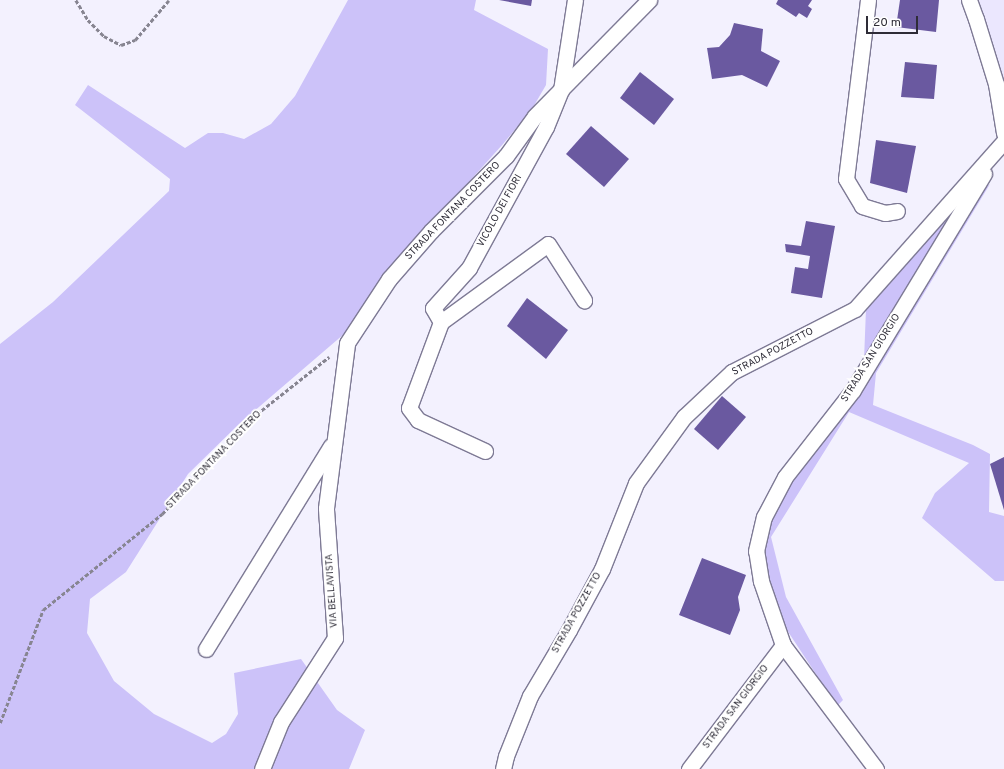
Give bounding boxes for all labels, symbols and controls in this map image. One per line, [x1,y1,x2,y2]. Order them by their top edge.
scale bar [868,8,920,34]
text: 20 m [873,15,901,31]
street label: STRADA FONTANA COSTERO [403,159,503,263]
street label: VICOLO DEI FIORI [475,173,525,249]
street label: STRADA SAN GIORGIO [839,311,903,405]
street label: STRADA POZZETTO [730,325,816,379]
street label: STRADA FONTANA COSTERO [164,408,264,512]
street label: VIA BELLAVISTA [323,553,341,629]
street label: STRADA POZZETTO [550,570,604,656]
street label: STRADA SAN GIORGIO [700,663,772,751]

